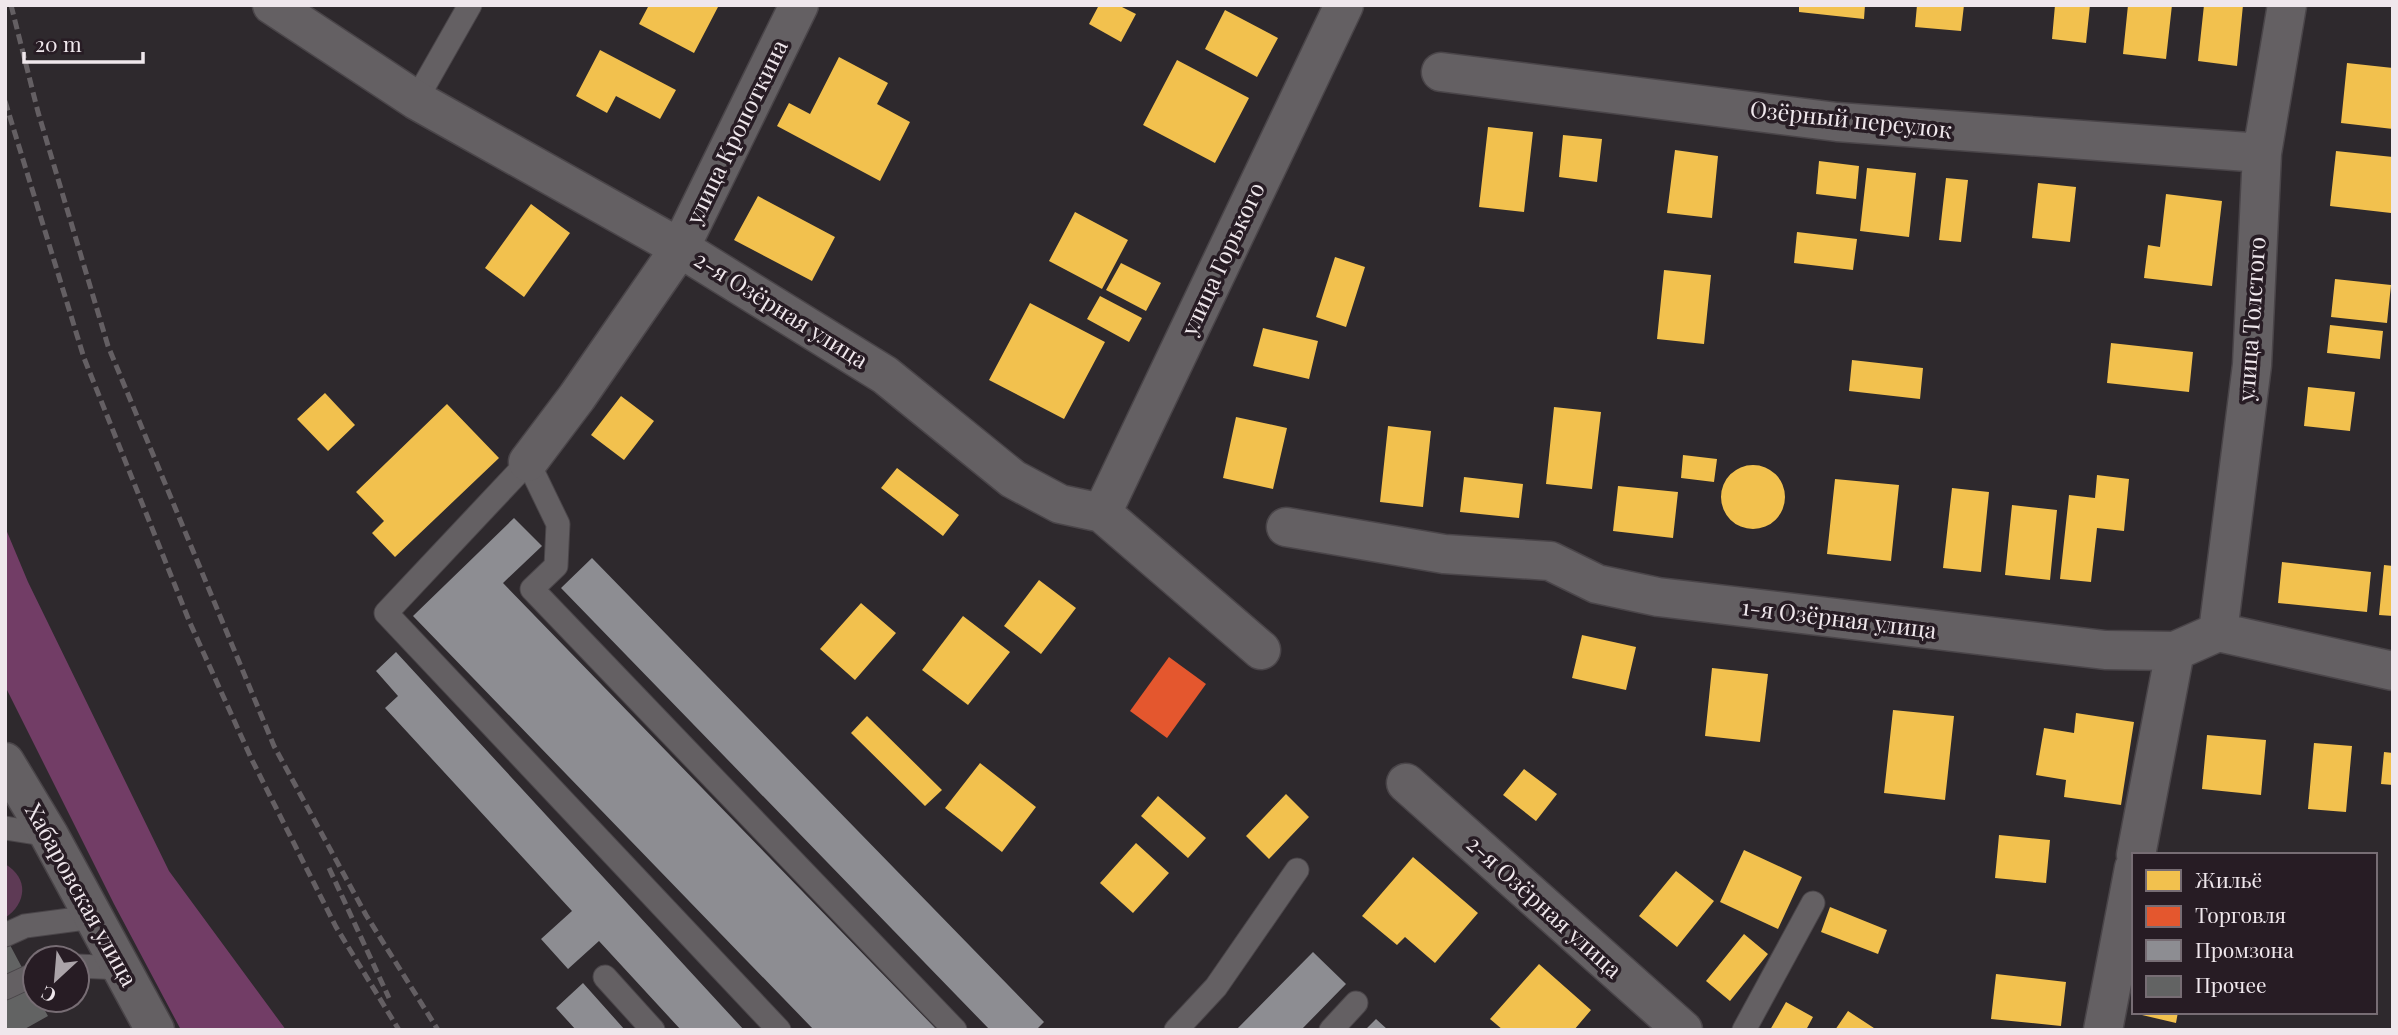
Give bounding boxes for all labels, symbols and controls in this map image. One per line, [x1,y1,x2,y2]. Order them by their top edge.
scale bar [24,21,144,65]
text: 20 m [35,29,82,57]
street label: улица Кропоткина [677,33,794,230]
street label: Озёрный переулок [1749,92,1954,145]
street label: улица Горького [1172,177,1271,341]
street label: улица Толстого [2229,236,2272,403]
street label: 2-я Озёрная улица [689,243,875,375]
street label: 1-я Озёрная улица [1740,590,1939,645]
street label: Хабаровская улица [19,797,146,992]
street label: 2-я Озёрная улица [1461,828,1630,984]
legend [2132,853,2377,1014]
text: Жильё [2195,865,2262,893]
text: Торговля [2195,900,2286,928]
text: Промзона [2195,935,2294,963]
north arrow [21,944,91,1014]
text: Прочее [2195,970,2267,998]
text: С [36,981,60,1010]

